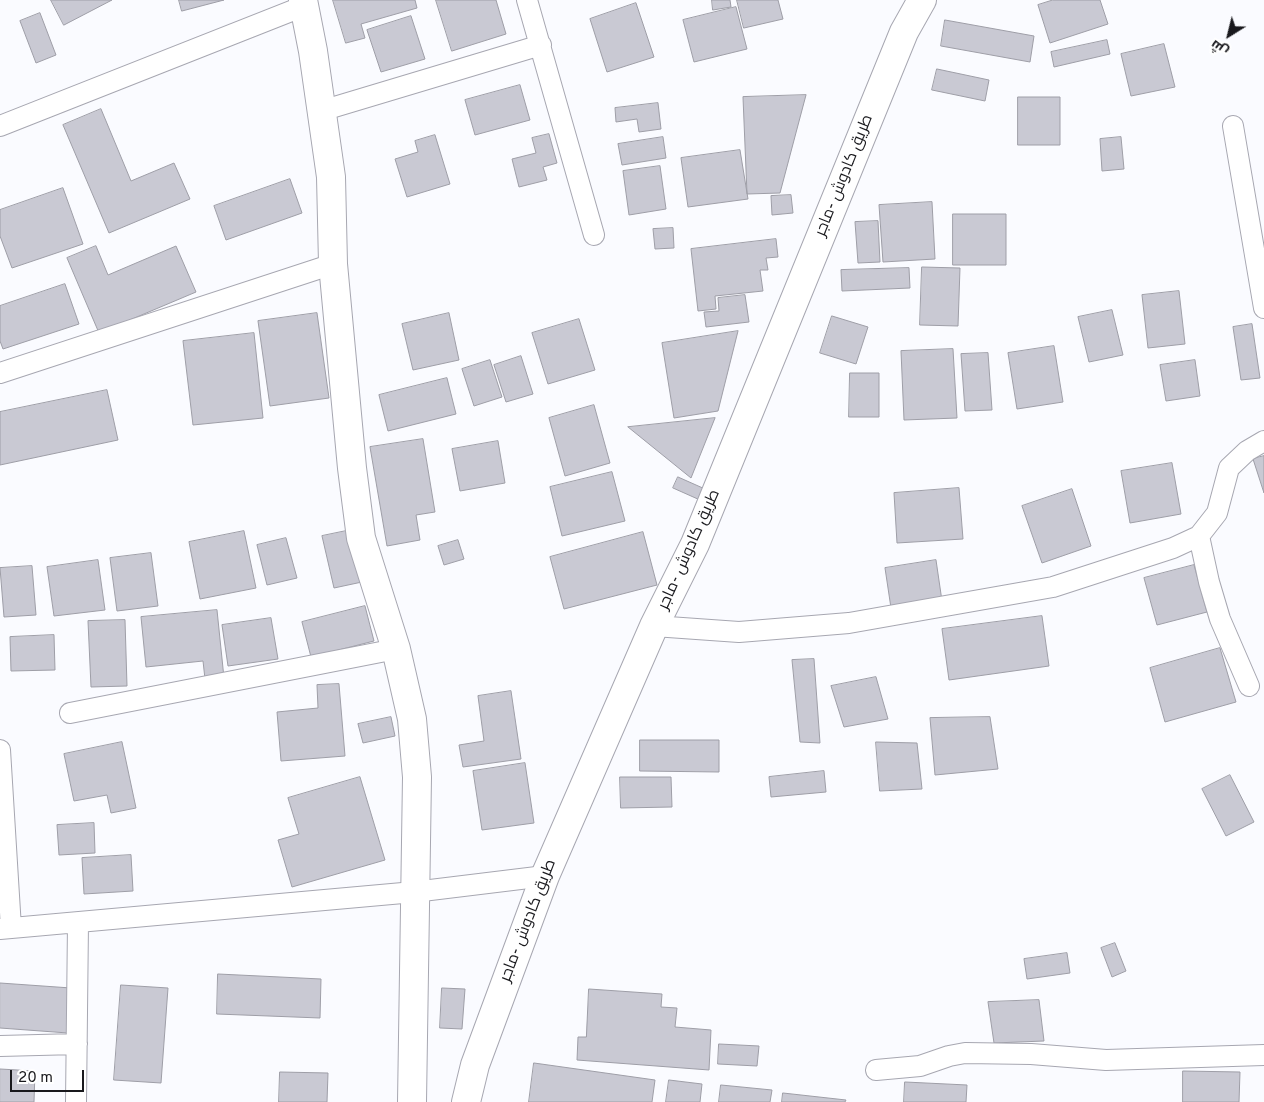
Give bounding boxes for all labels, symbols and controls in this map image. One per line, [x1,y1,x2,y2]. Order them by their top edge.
north arrow [1204,10,1254,60]
text: ش [1208,35,1232,60]
street label: طريق كادوش -ماجر [812,112,878,240]
street label: طريق كادوش -ماجر [655,487,725,613]
street label: طريق كادوش -ماجر [497,857,561,985]
scale bar [12,1060,86,1092]
text: 20 m [18,1069,53,1088]

